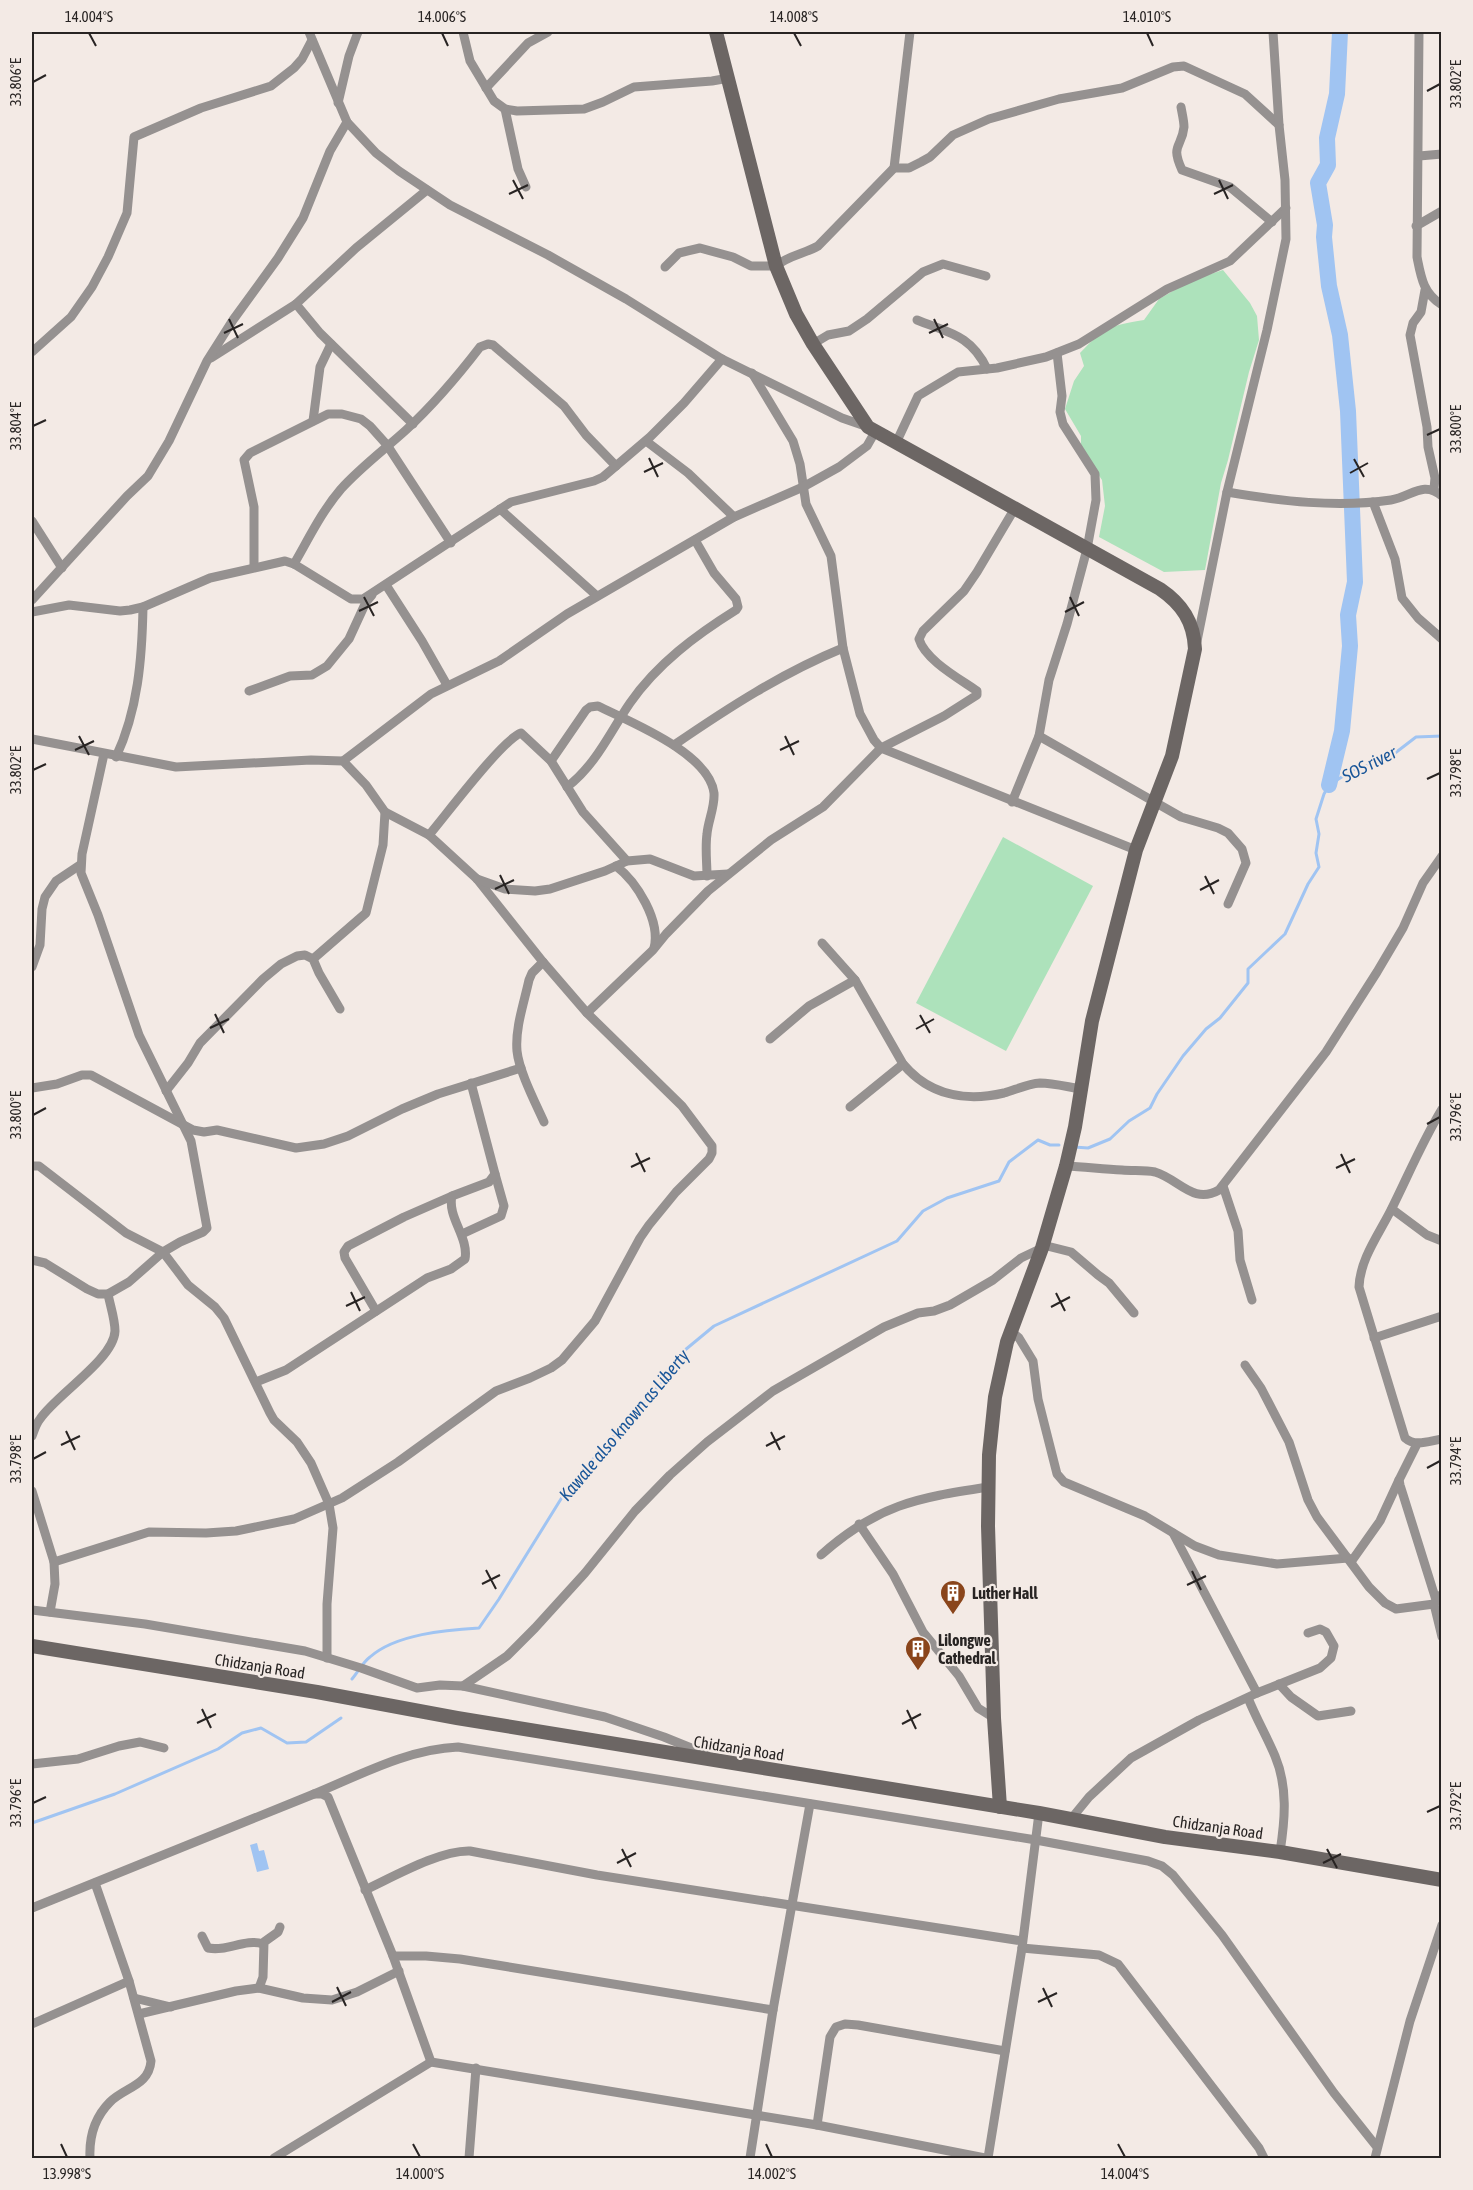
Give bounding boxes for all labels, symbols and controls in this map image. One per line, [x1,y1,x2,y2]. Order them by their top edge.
text: 14.004°S [65,8,113,25]
text: 14.006°S [418,8,466,25]
text: 14.008°S [770,8,818,25]
text: 14.010°S [1123,8,1171,25]
text: 33.806°E [7,57,24,106]
text: 33.802°E [1447,59,1464,108]
text: 33.804°E [7,401,24,450]
text: 33.800°E [1447,404,1464,453]
water label: SOS river [1337,741,1400,787]
text: 33.802°E [7,745,24,794]
text: 33.798°E [1447,748,1464,797]
text: 33.800°E [7,1090,24,1139]
text: 33.796°E [1447,1092,1464,1141]
water label: Kawale also known as Liberty [555,1345,694,1505]
text: 33.798°E [7,1434,24,1483]
text: 33.794°E [1447,1436,1464,1485]
building icon: Luther Hall [938,1578,968,1616]
place label: Luther Hall [972,1584,1038,1602]
place label: Lilongwe Cathedral [938,1631,997,1667]
building icon: Lilongwe Cathedral [903,1634,933,1672]
street label: Chidzanja Road [213,1650,306,1683]
street label: Chidzanja Road [692,1732,785,1765]
text: 33.796°E [7,1778,24,1827]
text: 33.792°E [1447,1781,1464,1830]
street label: Chidzanja Road [1172,1812,1264,1843]
text: 13.998°S [43,2165,91,2182]
text: 14.000°S [396,2165,444,2182]
text: 14.002°S [748,2165,796,2182]
text: 14.004°S [1101,2165,1149,2182]

